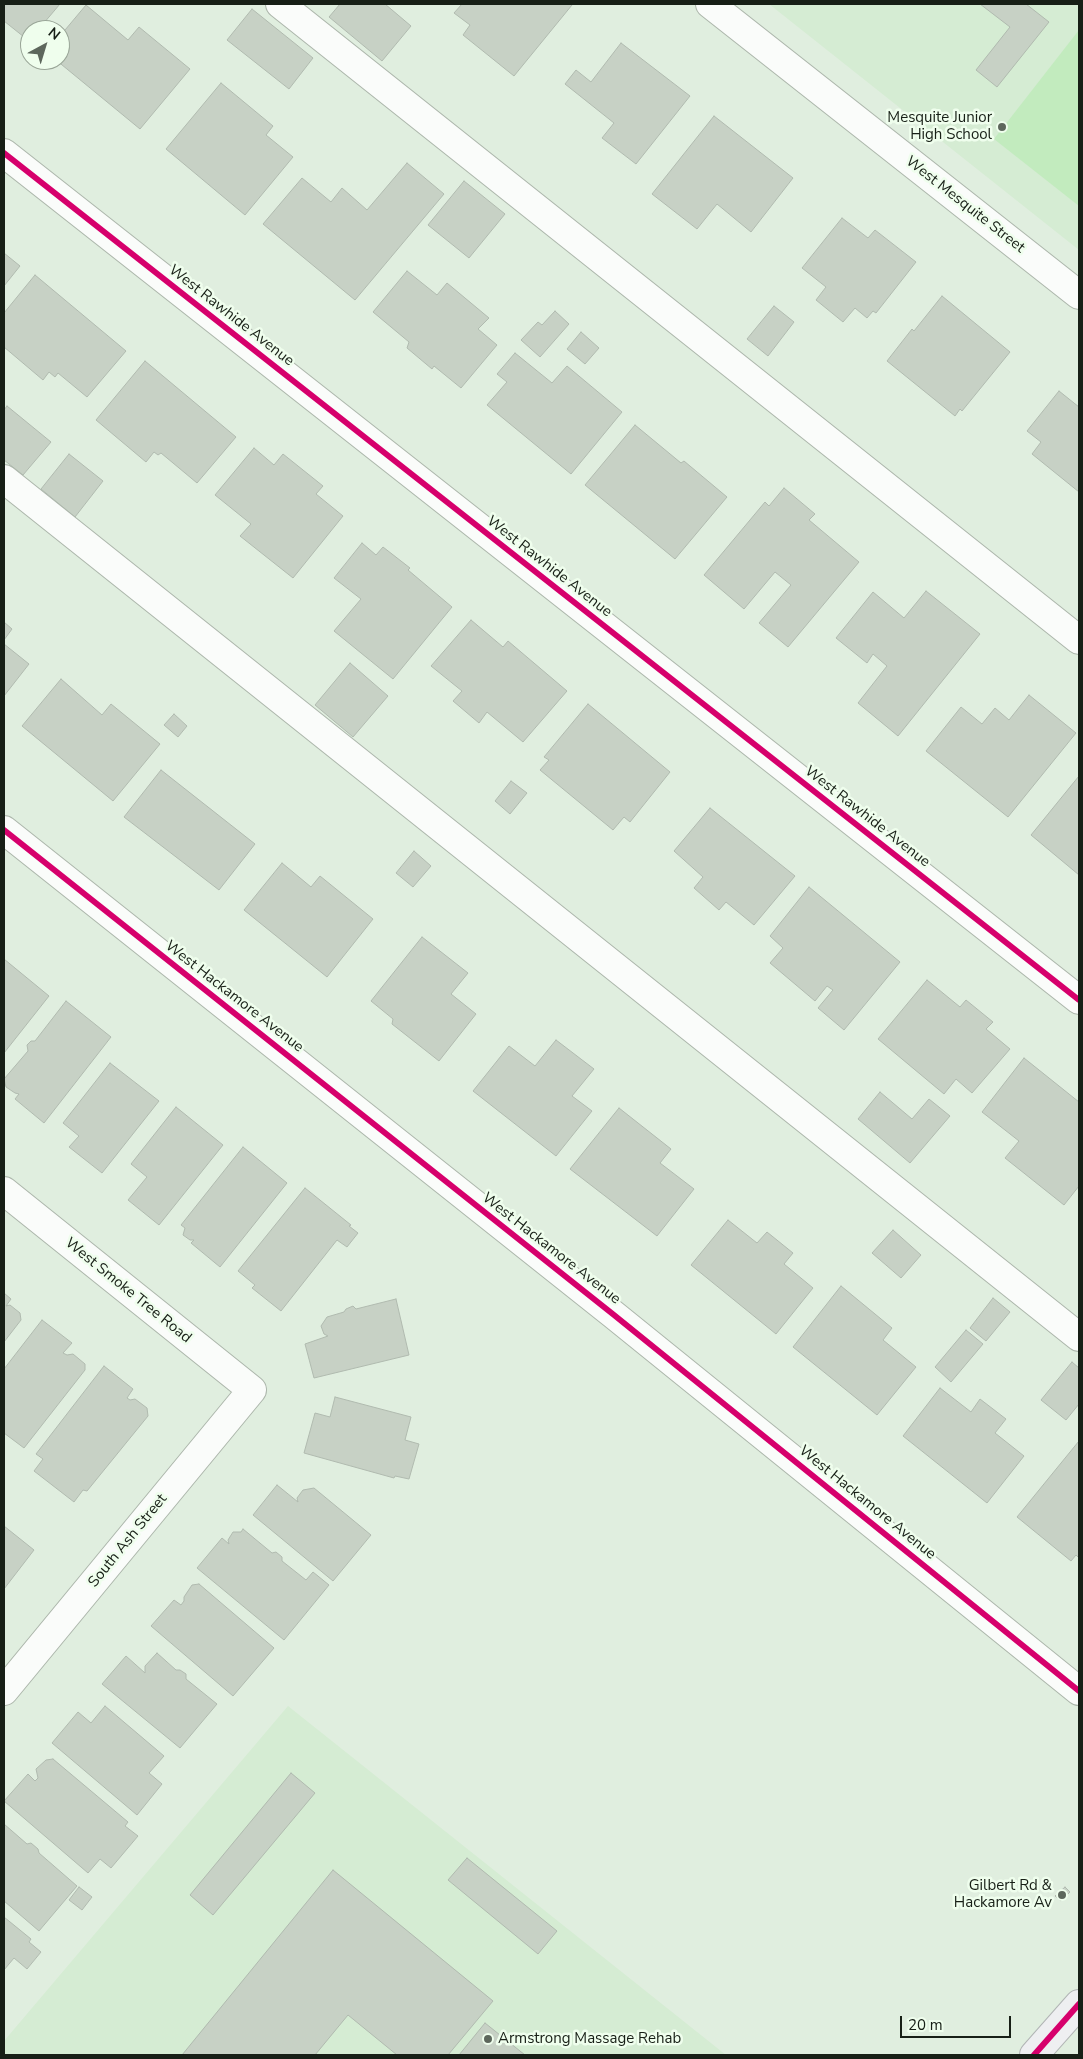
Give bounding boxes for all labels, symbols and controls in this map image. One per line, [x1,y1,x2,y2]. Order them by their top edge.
north arrow [20,20,70,70]
text: N [44,23,64,44]
place label: Mesquite Junior High School [887,109,992,144]
marker: Mesquite Junior High School [996,121,1008,133]
street label: West Mesquite Street [902,153,1028,257]
street label: West Rawhide Avenue [165,262,297,370]
street label: West Rawhide Avenue [483,513,615,621]
street label: West Rawhide Avenue [801,763,933,871]
street label: West Hackamore Avenue [161,937,307,1057]
street label: West Hackamore Avenue [478,1189,624,1309]
street label: West Smoke Tree Road [61,1235,195,1347]
street label: West Hackamore Avenue [795,1442,939,1564]
street label: South Ash Street [85,1491,171,1591]
place label: Gilbert Rd & Hackamore Av [954,1877,1052,1912]
marker: Gilbert Rd & Hackamore Av [1056,1889,1068,1901]
scale bar [903,2006,1014,2038]
text: 20 m [908,2015,943,2035]
place label: Armstrong Massage Rehab [498,2030,681,2048]
marker: Armstrong Massage Rehab [482,2033,494,2045]

